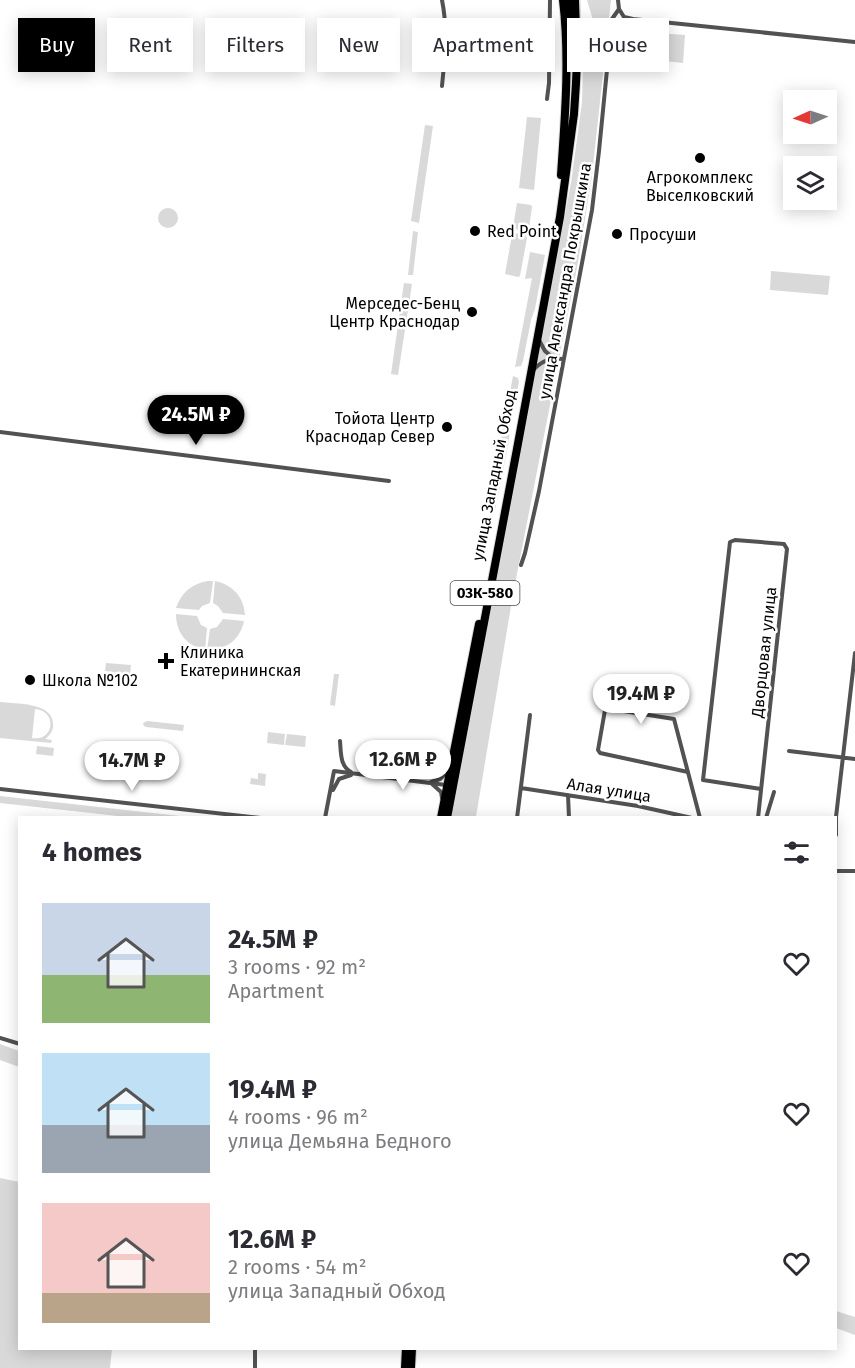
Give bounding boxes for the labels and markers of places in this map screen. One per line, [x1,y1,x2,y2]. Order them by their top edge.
marker: Агрокомплекс Выселковский [693,151,707,165]
place label: Агрокомплекс Выселковский [646,168,754,205]
place label: Red Point [487,222,557,241]
marker: Red Point [468,224,482,238]
place label: Просуши [629,225,697,244]
marker: Просуши [610,227,624,241]
place label: Мерседес-Бенц Центр Краснодар [329,294,461,331]
marker: Мерседес-Бенц Центр Краснодар [465,305,479,319]
pin: 24.5M ₽ [141,395,251,446]
place label: Тойота Центр Краснодар Север [305,409,435,446]
marker: Тойота Центр Краснодар Север [440,420,454,434]
place label: Клиника Екатерининская [180,643,301,680]
marker: Клиника Екатерининская [157,652,175,670]
place label: Школа №102 [42,671,138,690]
marker: Школа №102 [23,673,37,687]
pin: 19.4M ₽ [586,674,696,725]
pin: 12.6M ₽ [348,740,458,791]
pin: 14.7M ₽ [77,741,187,792]

